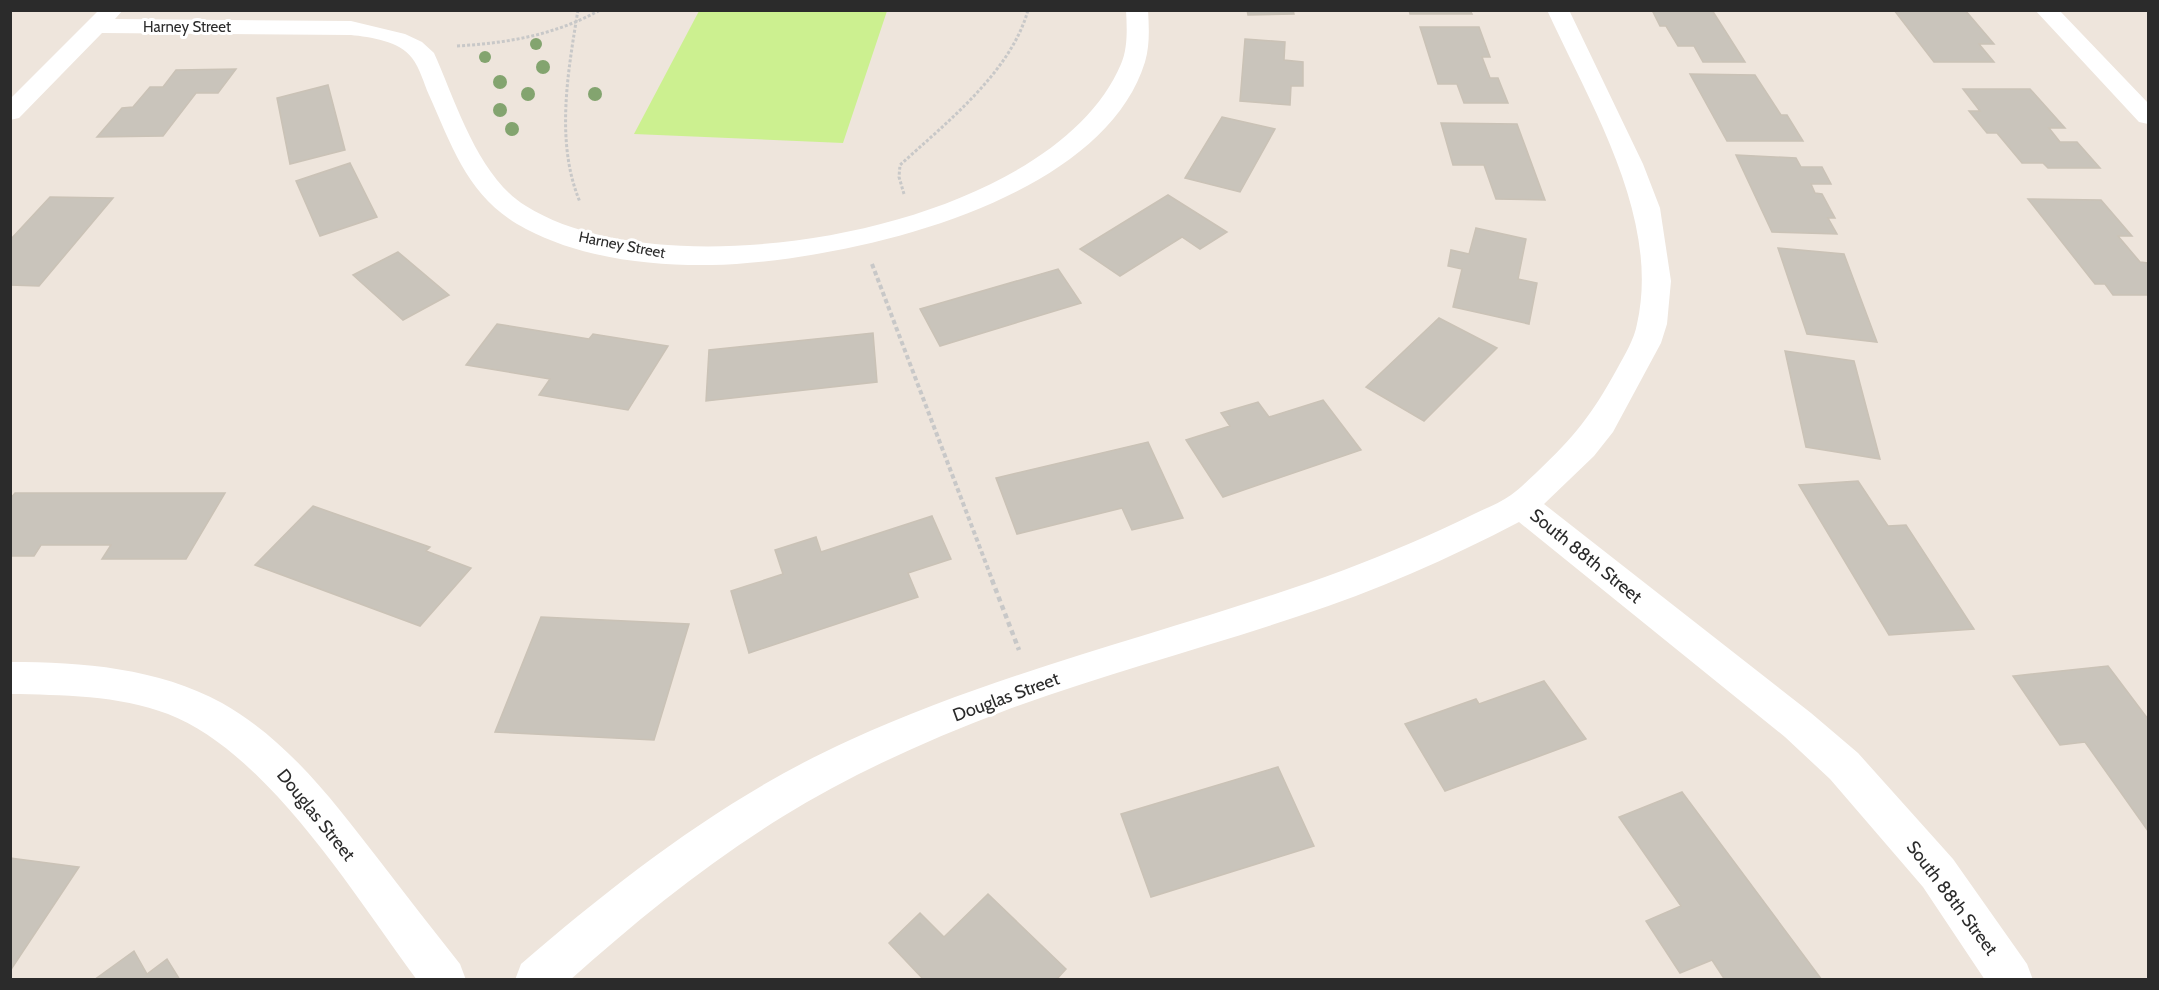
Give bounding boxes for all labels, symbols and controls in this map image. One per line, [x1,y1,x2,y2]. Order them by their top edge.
street label: Harney Street [143,18,231,36]
street label: Harney Street [577,228,667,262]
street label: South 88th Street [1526,504,1646,608]
street label: Douglas Street [950,668,1062,726]
street label: Douglas Street [272,765,360,865]
street label: South 88th Street [1902,836,2002,960]

